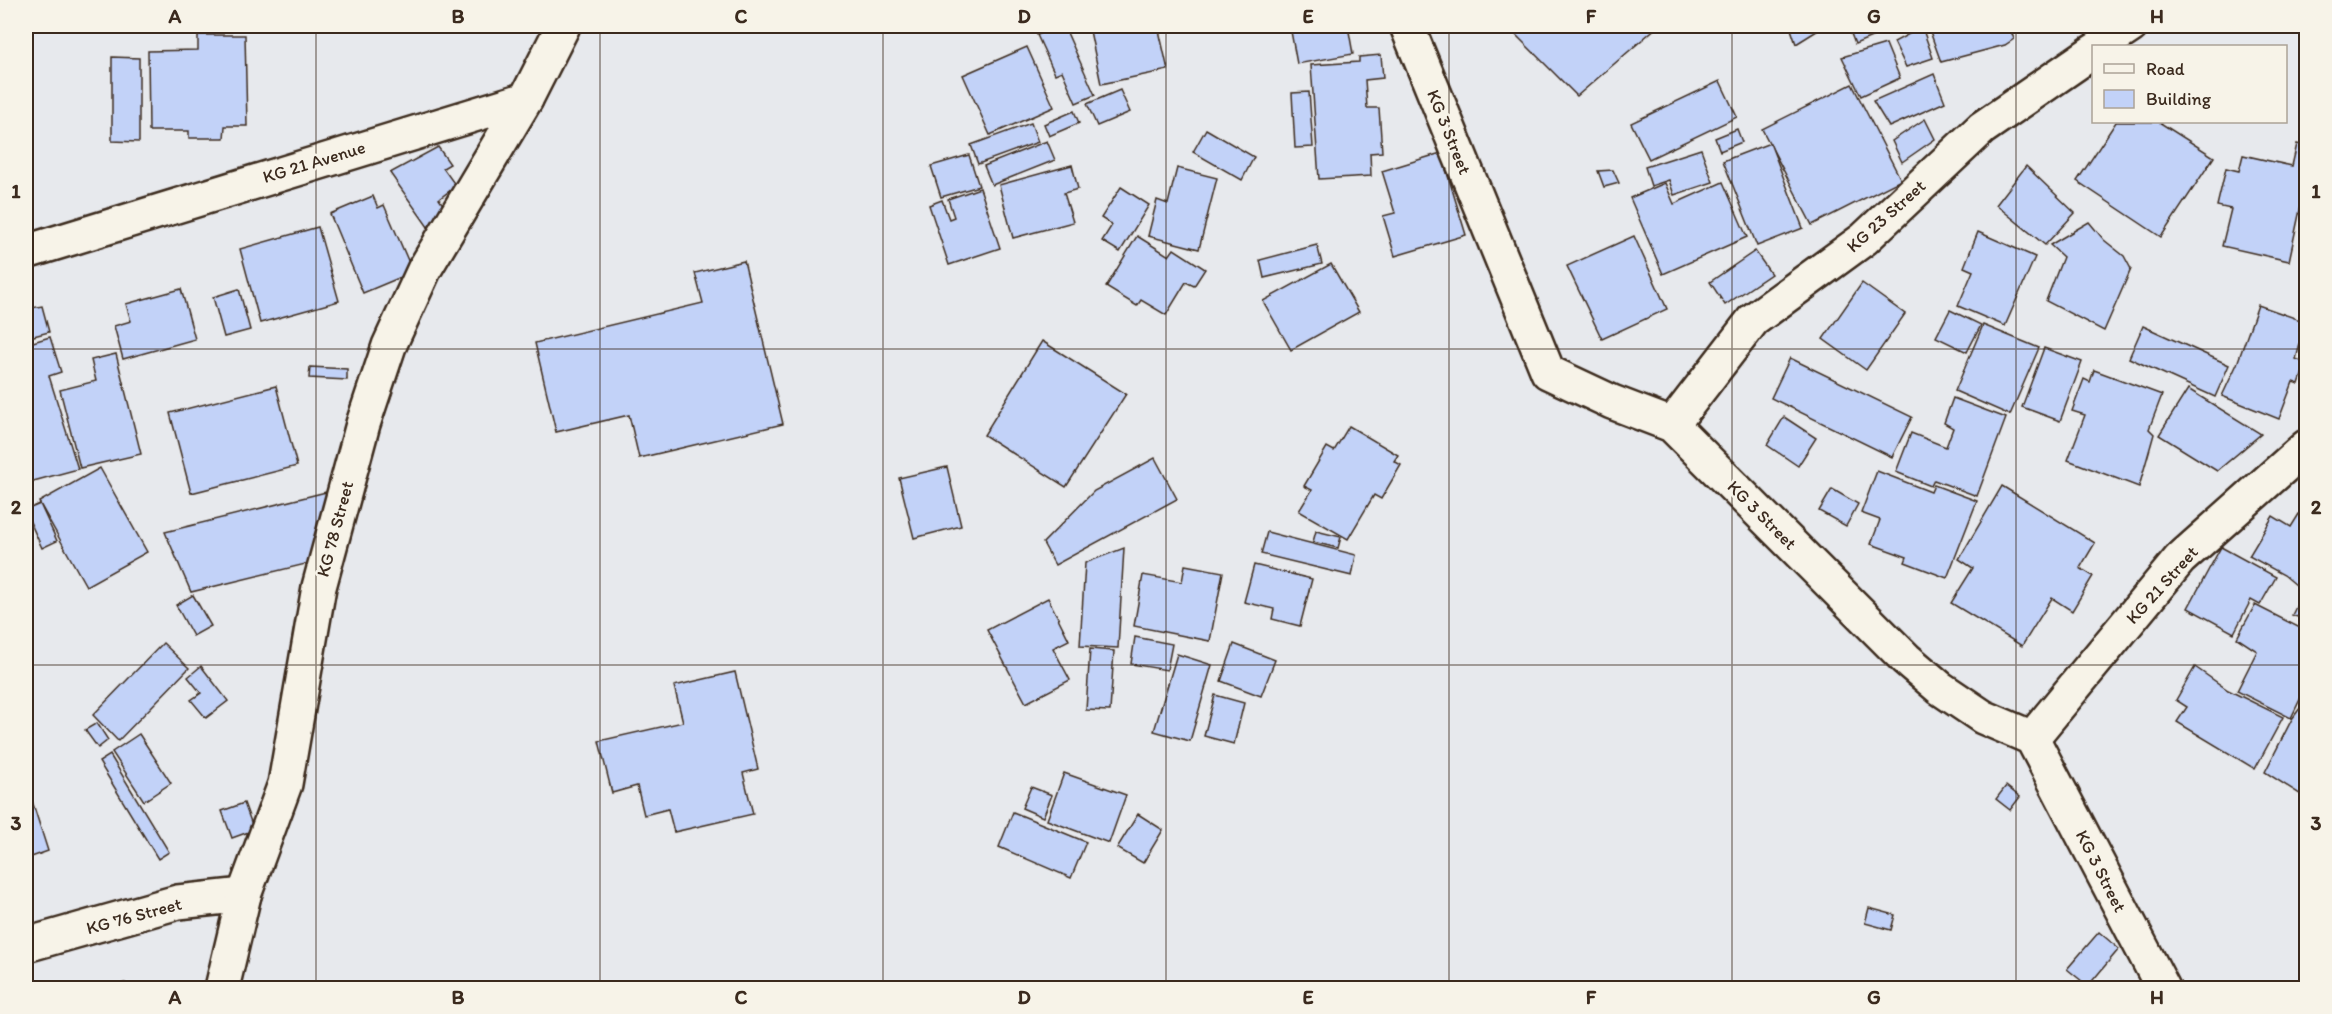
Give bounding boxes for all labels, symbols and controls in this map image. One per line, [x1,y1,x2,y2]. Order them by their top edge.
text: A [168,4,182,28]
text: B [452,4,465,28]
text: C [735,4,748,28]
text: D [1017,4,1031,28]
text: E [1302,4,1314,28]
text: F [1586,4,1597,28]
text: G [1867,4,1881,28]
text: H [2150,4,2164,28]
legend [2092,45,2287,123]
text: Road [2146,58,2185,80]
street label: KG 3 Street [1422,86,1476,178]
text: Building [2146,88,2212,110]
street label: KG 21 Avenue [260,136,368,188]
street label: KG 23 Street [1842,175,1930,257]
text: 1 [11,179,21,203]
text: 1 [2311,179,2321,203]
street label: KG 3 Street [1723,476,1802,555]
street label: KG 78 Street [312,478,358,579]
text: 2 [11,495,22,519]
text: 2 [2311,495,2322,519]
street label: KG 21 Street [2121,541,2203,629]
text: 3 [11,811,22,835]
text: 3 [2311,811,2322,835]
street label: KG 3 Street [2071,826,2131,916]
street label: KG 76 Street [84,893,184,939]
text: A [168,985,182,1009]
text: B [452,985,465,1009]
text: C [735,985,748,1009]
text: D [1017,985,1031,1009]
text: E [1302,985,1314,1009]
text: F [1586,985,1597,1009]
text: G [1867,985,1881,1009]
text: H [2150,985,2164,1009]

